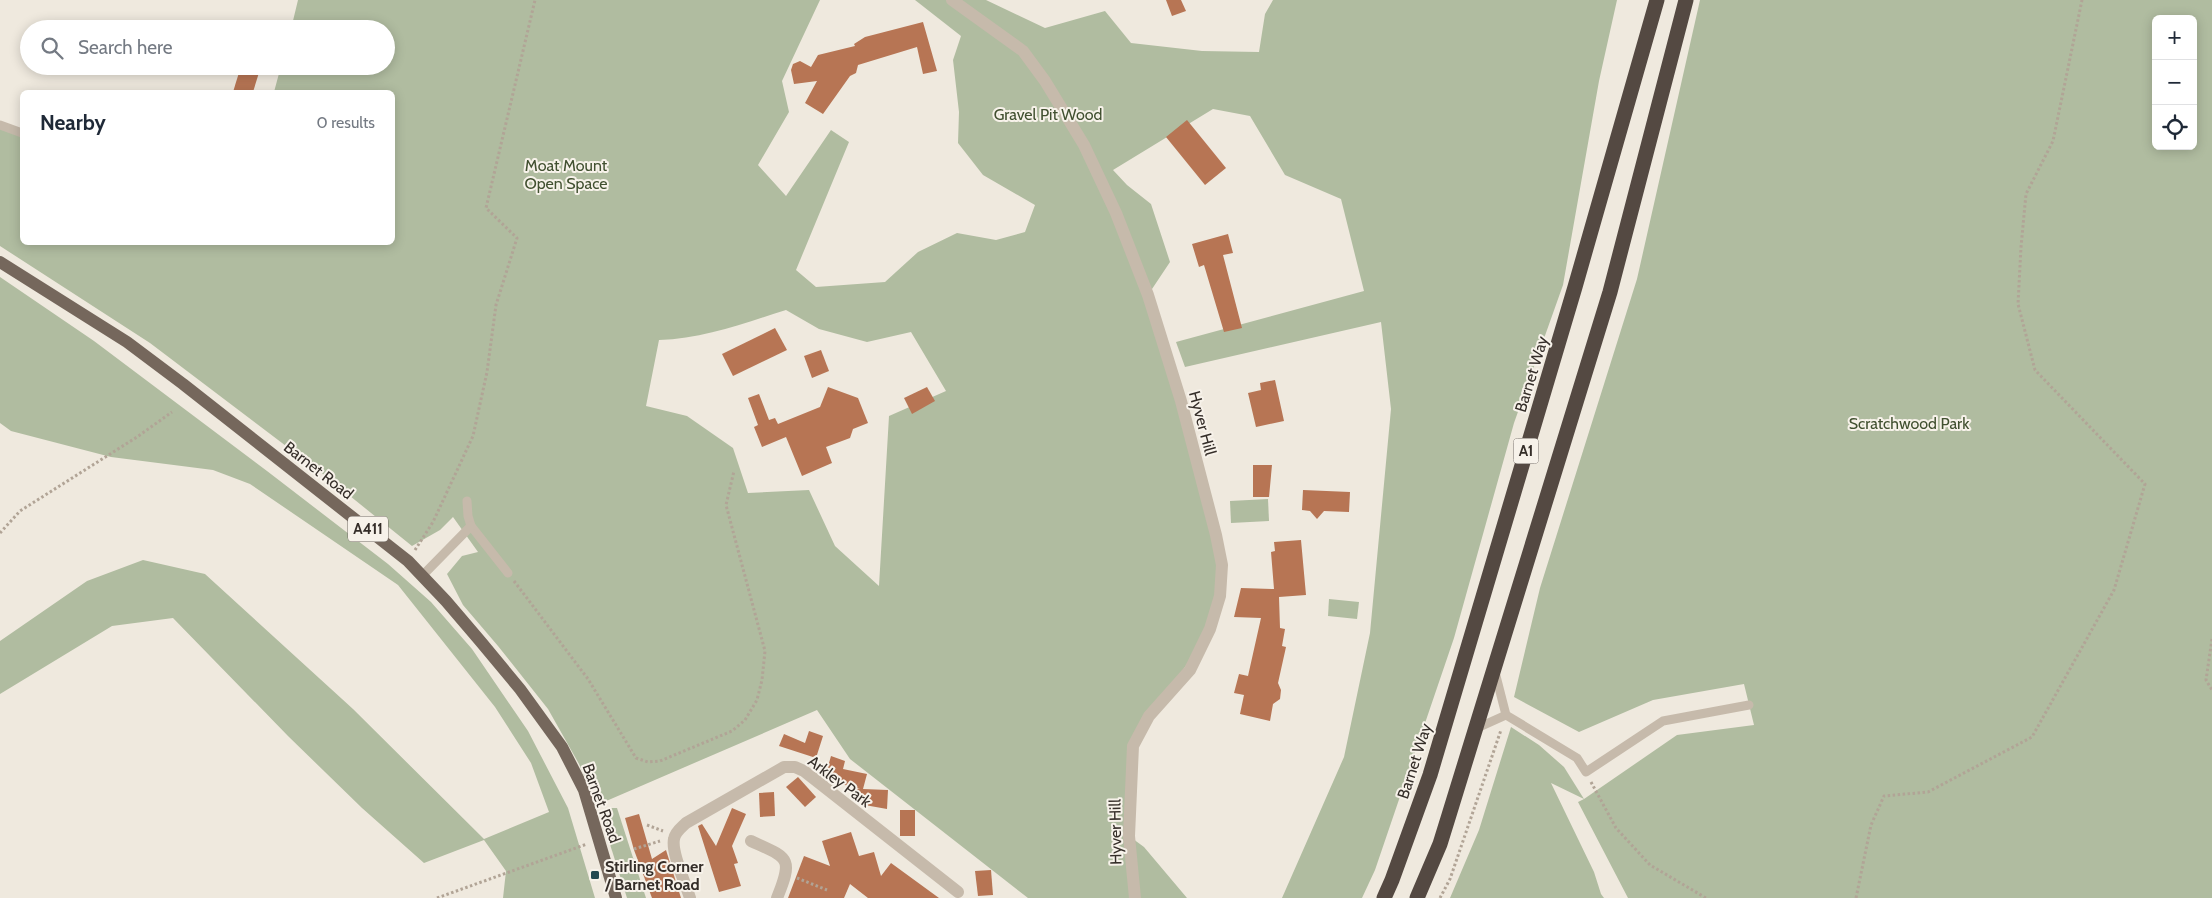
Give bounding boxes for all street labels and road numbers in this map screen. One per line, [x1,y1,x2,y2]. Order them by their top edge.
street label: Barnet Way [1511,334,1552,414]
street label: Hyver Hill [1185,389,1220,458]
street label: Barnet Road [280,437,357,503]
road number: A1 [1514,438,1538,464]
road number: A411 [348,516,388,542]
street label: Barnet Way [1393,721,1436,801]
street label: Arkley Park [804,751,876,812]
street label: Barnet Road [578,761,625,845]
street label: Hyver Hill [1105,799,1126,865]

